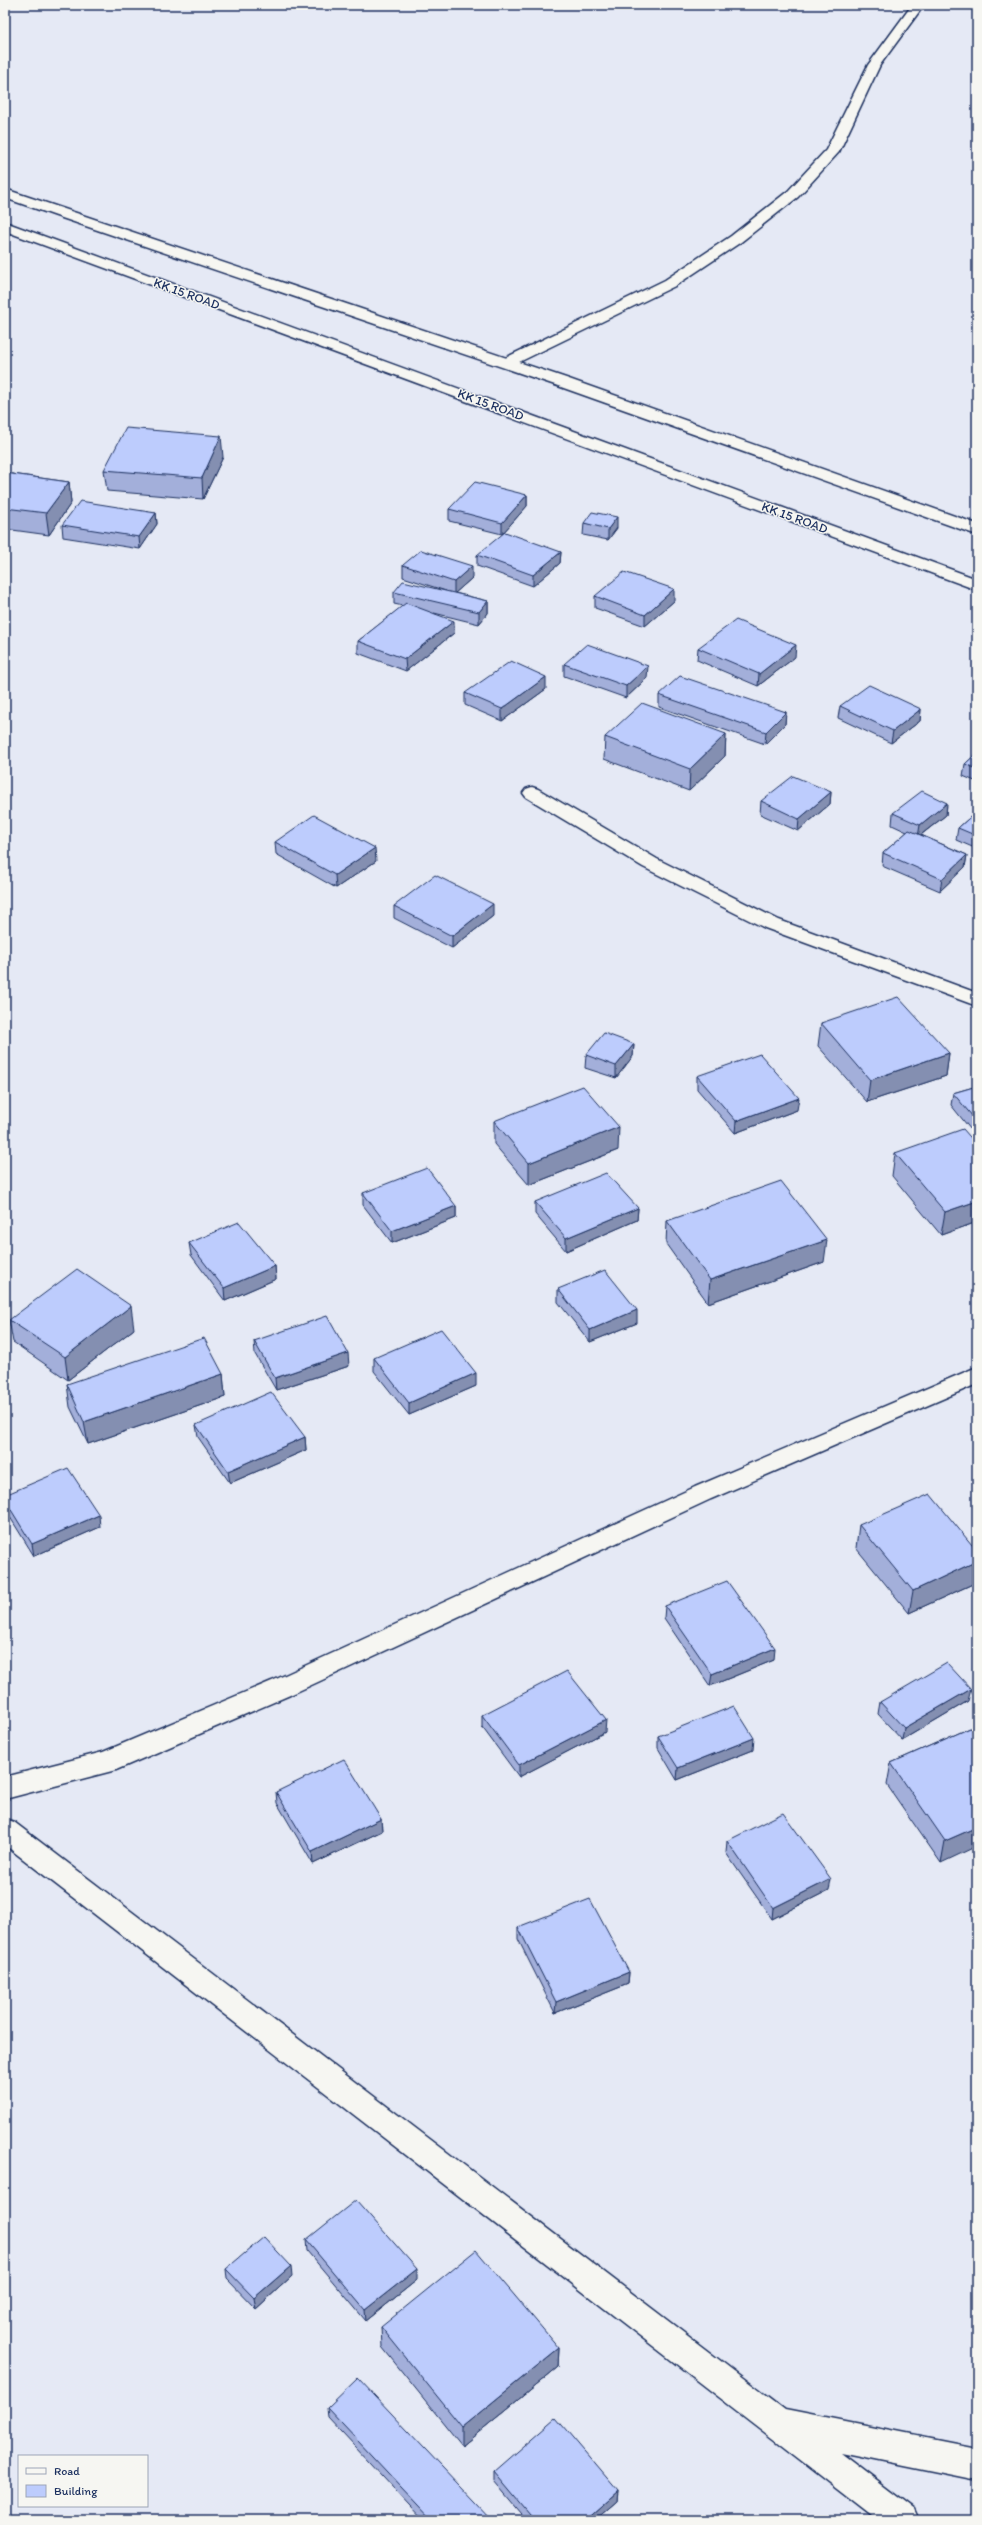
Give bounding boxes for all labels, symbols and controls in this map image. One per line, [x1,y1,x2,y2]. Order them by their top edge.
street label: KK 15 ROAD [152,275,222,313]
street label: KK 15 ROAD [456,386,526,424]
street label: KK 15 ROAD [760,499,830,537]
legend [18,2455,148,2507]
text: Road [54,2464,80,2478]
text: Building [54,2484,98,2498]

